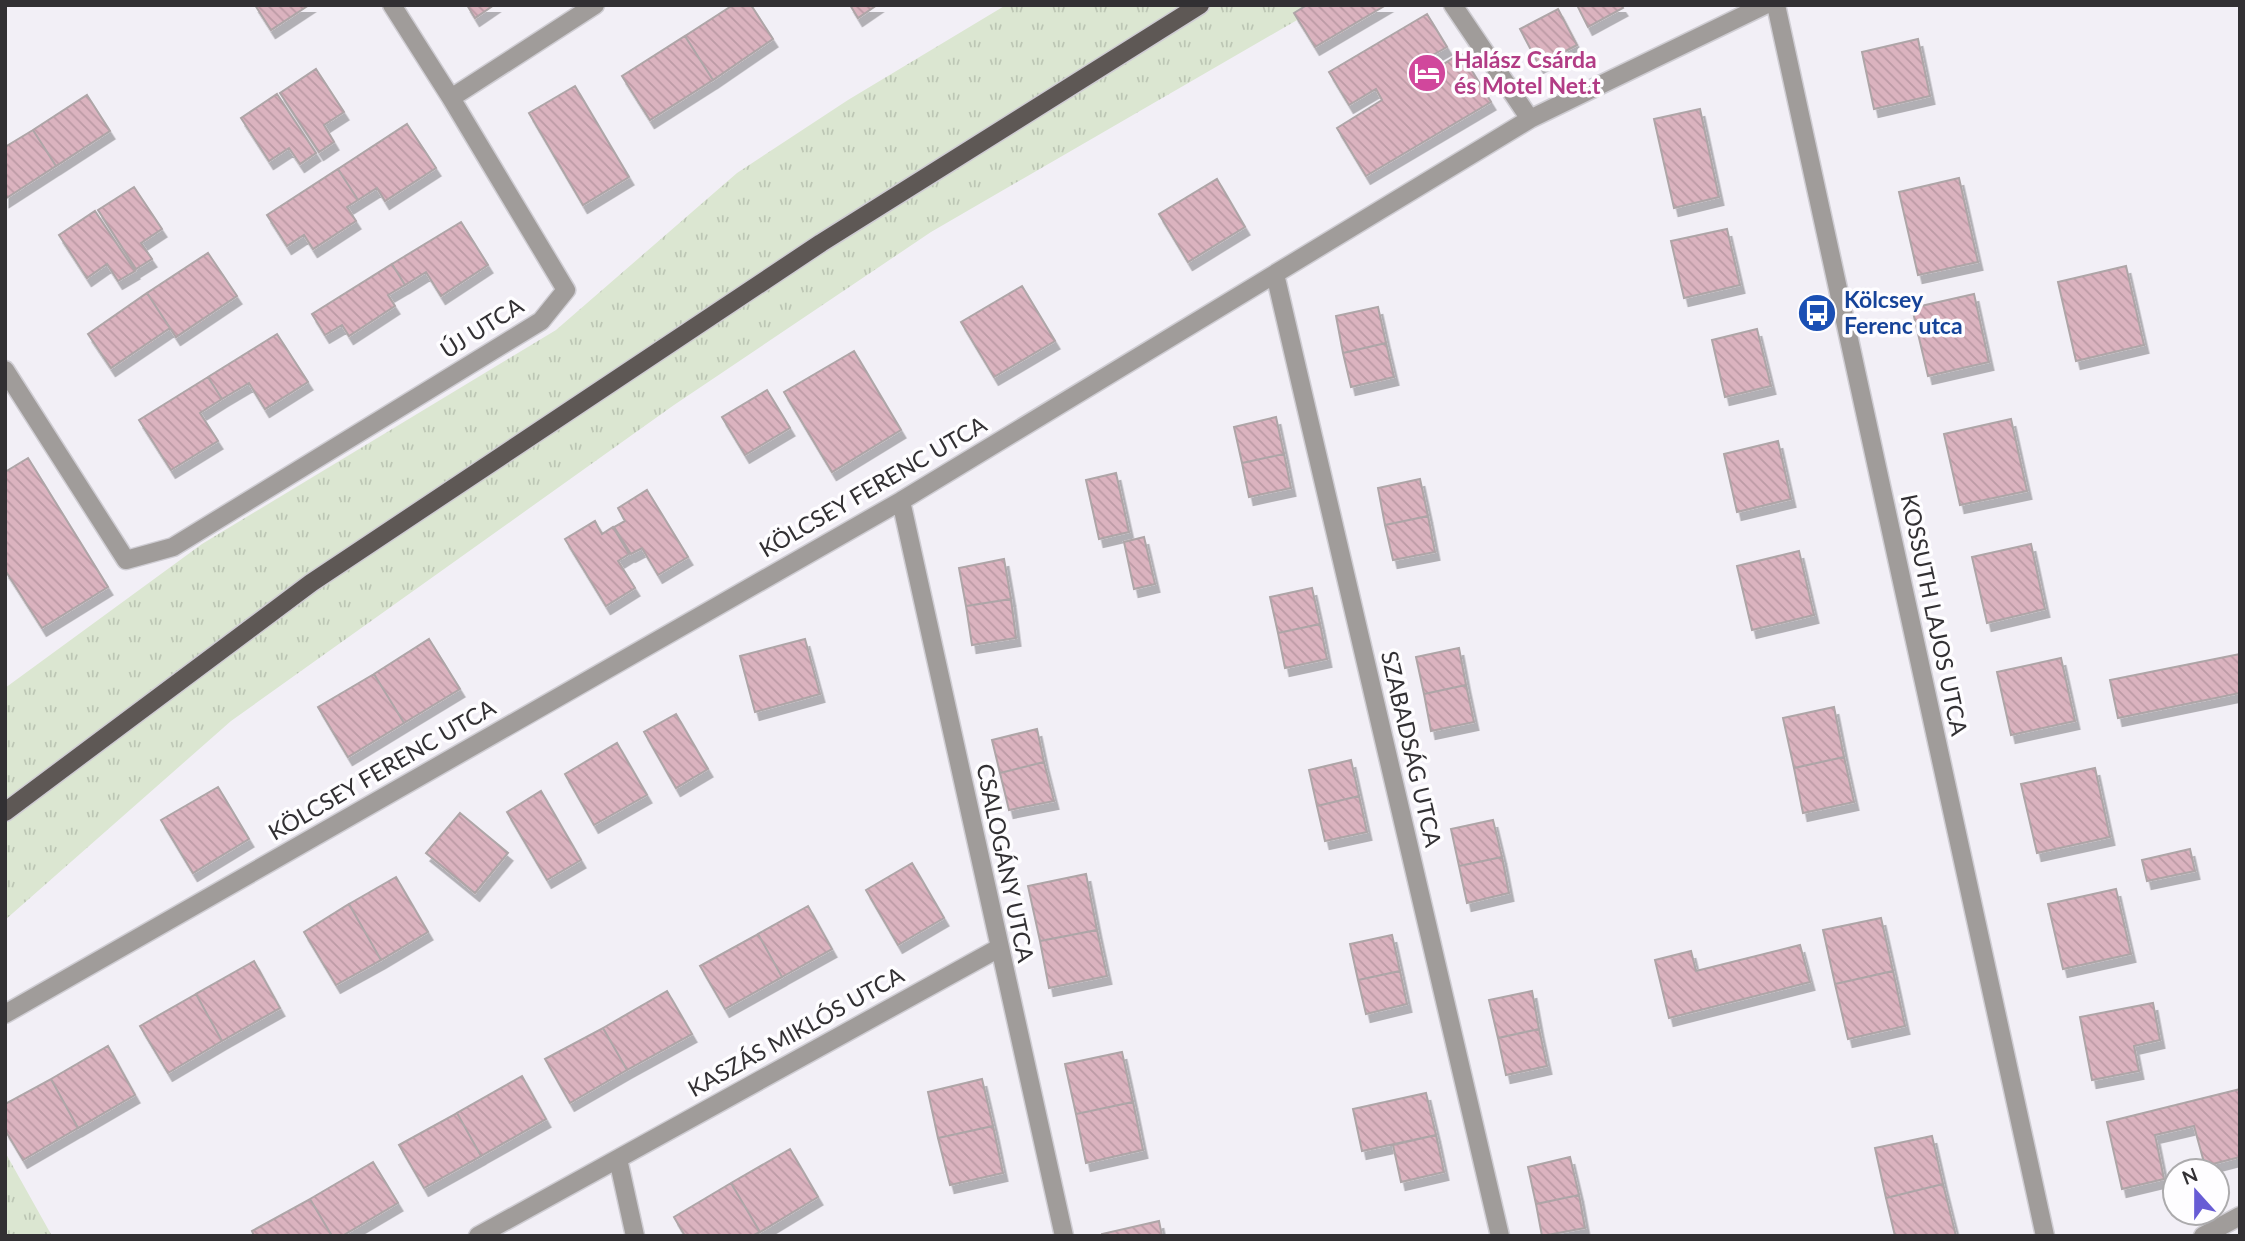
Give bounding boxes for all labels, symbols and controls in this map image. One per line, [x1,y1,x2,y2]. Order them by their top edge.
place label: Halász Csárda és Motel Net.t [1454,45,1601,99]
hotel icon: Halász Csárda és Motel Net.t [1406,52,1448,94]
place label: Kölcsey Ferenc utca [1844,285,1963,339]
street label: ÚJ UTCA [435,291,529,364]
bus stop icon: Kölcsey Ferenc utca [1796,292,1838,334]
street label: KÖLCSEY FERENC UTCA [754,409,991,563]
street label: KOSSUTH LAJOS UTCA [1896,492,1974,738]
street label: SZABADSÁG UTCA [1376,648,1448,850]
street label: KÖLCSEY FERENC UTCA [263,692,500,846]
street label: CSALOGÁNY UTCA [971,761,1041,965]
street label: KASZÁS MIKLÓS UTCA [683,960,909,1102]
north arrow [2161,1157,2231,1227]
text: N [2179,1162,2201,1189]

